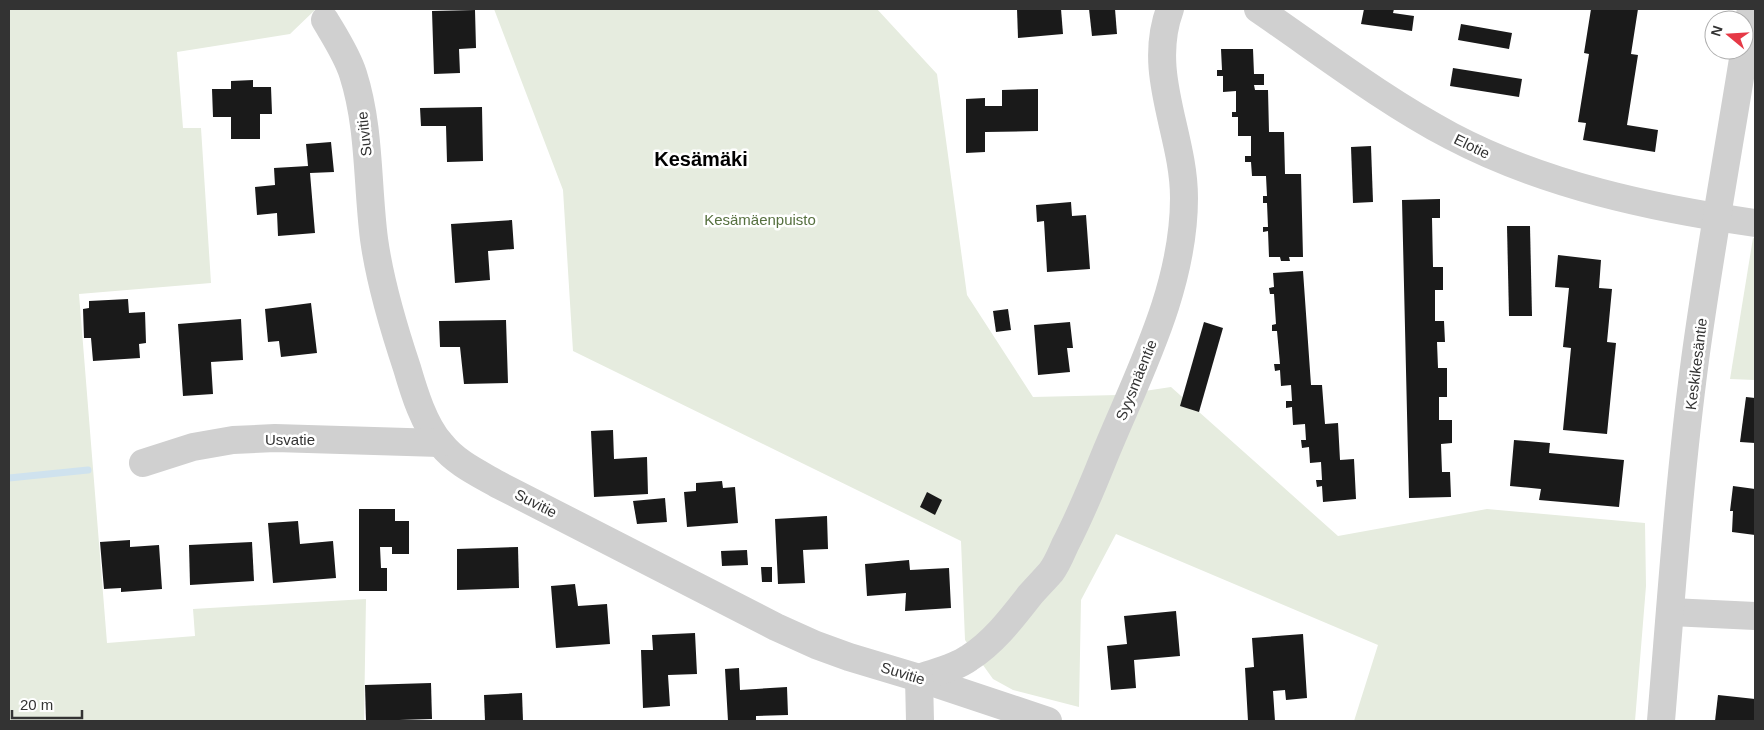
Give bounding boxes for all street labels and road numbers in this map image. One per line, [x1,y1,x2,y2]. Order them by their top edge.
street label: Suvitie [353,111,375,157]
street label: Elotie [1451,130,1493,162]
street label: Keskikesäntie [1682,317,1710,411]
street label: Syysmäentie [1112,337,1160,423]
street label: Usvatie [265,431,315,448]
street label: Suvitie [512,485,560,521]
street label: Suvitie [879,658,927,688]

